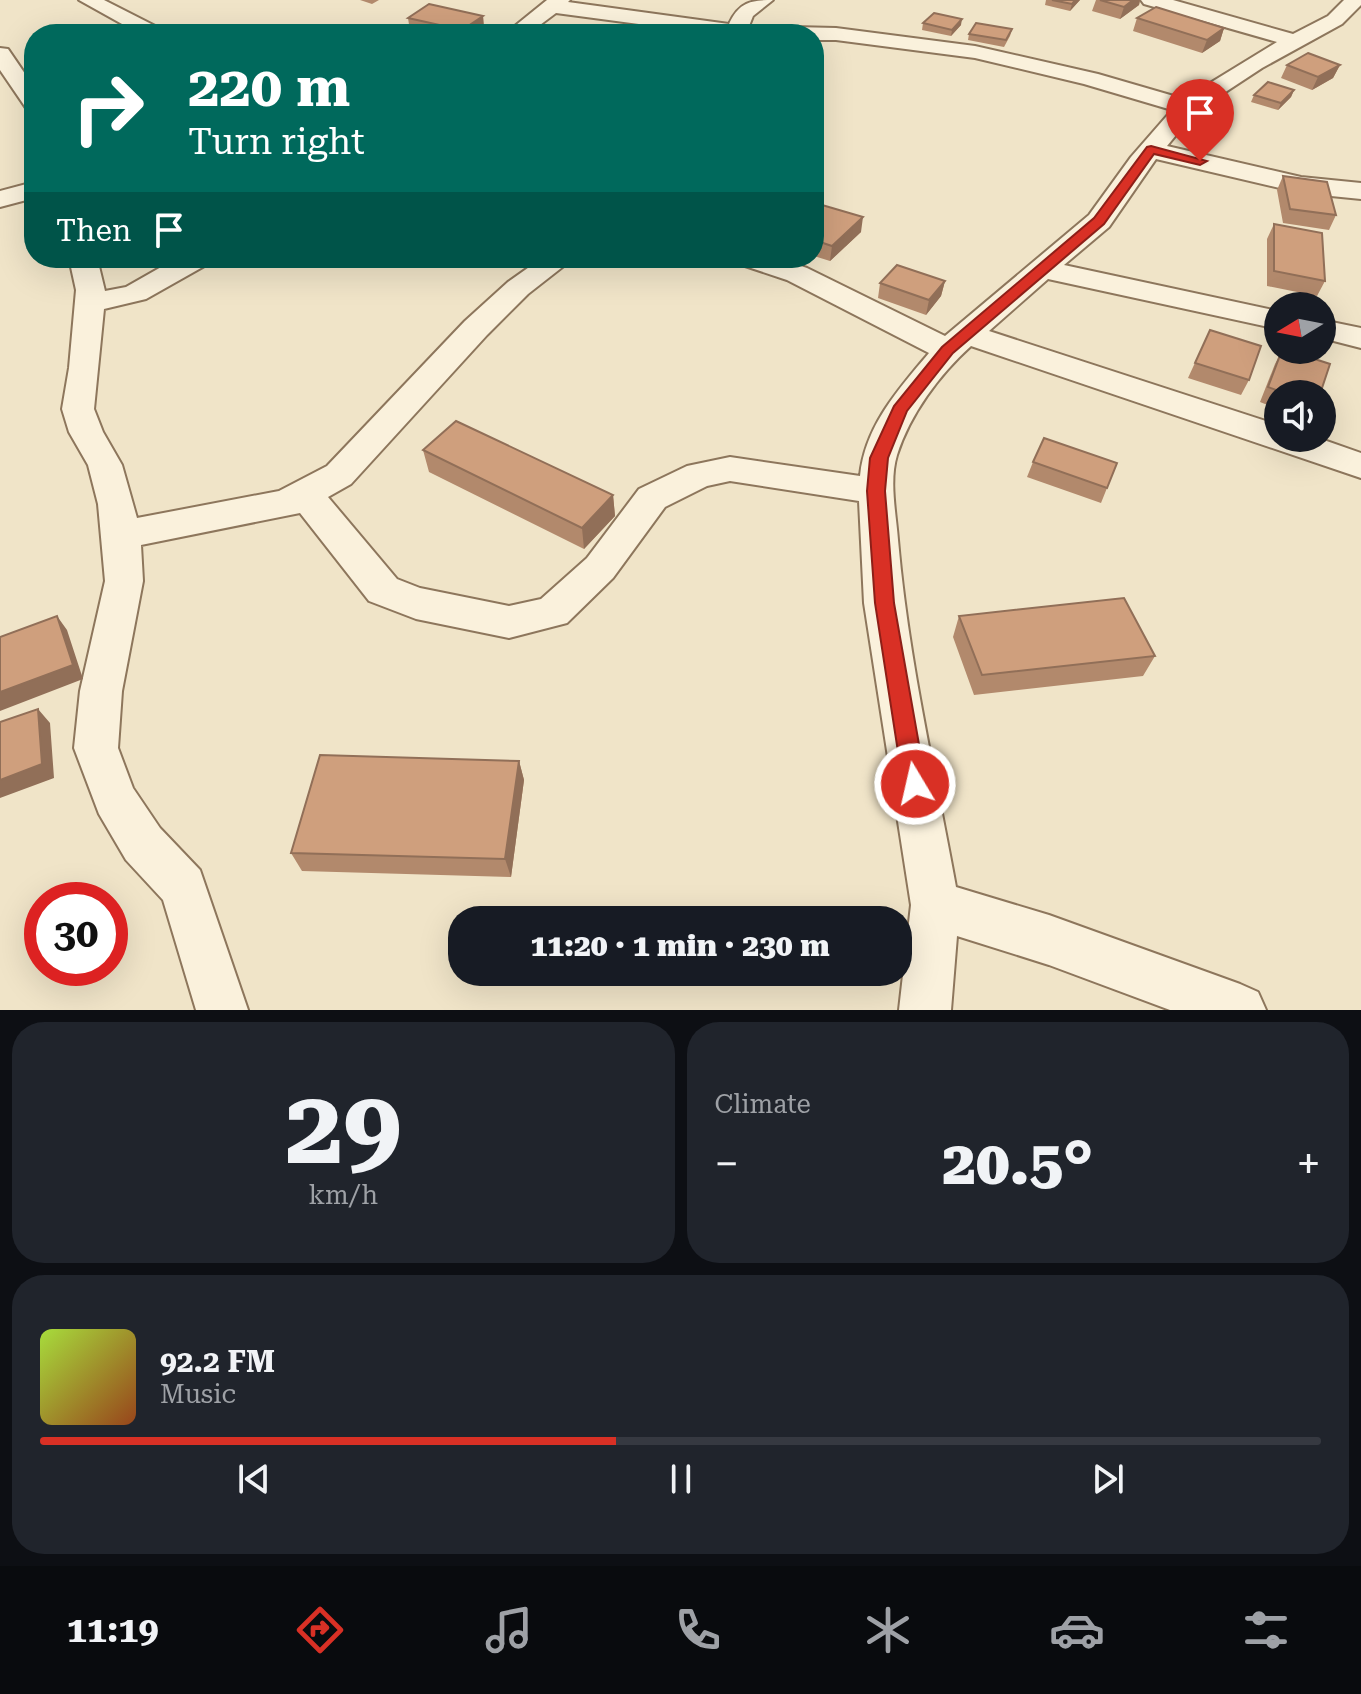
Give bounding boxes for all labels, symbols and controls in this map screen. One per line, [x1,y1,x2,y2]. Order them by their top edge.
text: 220 m [188,54,350,120]
icon: right [56,56,160,160]
pin [1166,79,1234,161]
icon: arrive [1178,91,1222,135]
text: Turn right [188,121,365,163]
icon: arrive [147,208,191,252]
text: Then [56,213,131,248]
north arrow [1264,292,1336,364]
map controls [1264,292,1336,452]
button: sound [1264,380,1336,452]
position arrow [873,742,957,826]
speed limit sign: 30 [24,882,128,986]
text: 11:20 · 1 min · 230 m [530,928,830,963]
text: 29 [285,1067,401,1188]
text: Climate [715,1089,811,1119]
text: 20.5° [942,1128,1093,1199]
text: − [715,1138,739,1190]
text: + [1296,1138,1321,1190]
text: km/h [308,1180,378,1210]
text: 92.2 FM [160,1344,275,1379]
text: Music [160,1379,236,1409]
icon: previous [232,1457,276,1501]
icon: pause [659,1457,703,1501]
icon: next [1086,1457,1130,1501]
icon: directions [292,1602,348,1658]
icon: music [481,1602,537,1658]
icon: phone [670,1602,726,1658]
icon: climate [860,1602,916,1658]
icon: car [1049,1602,1105,1658]
icon: filters [1238,1602,1294,1658]
text: 11:19 [67,1609,159,1651]

